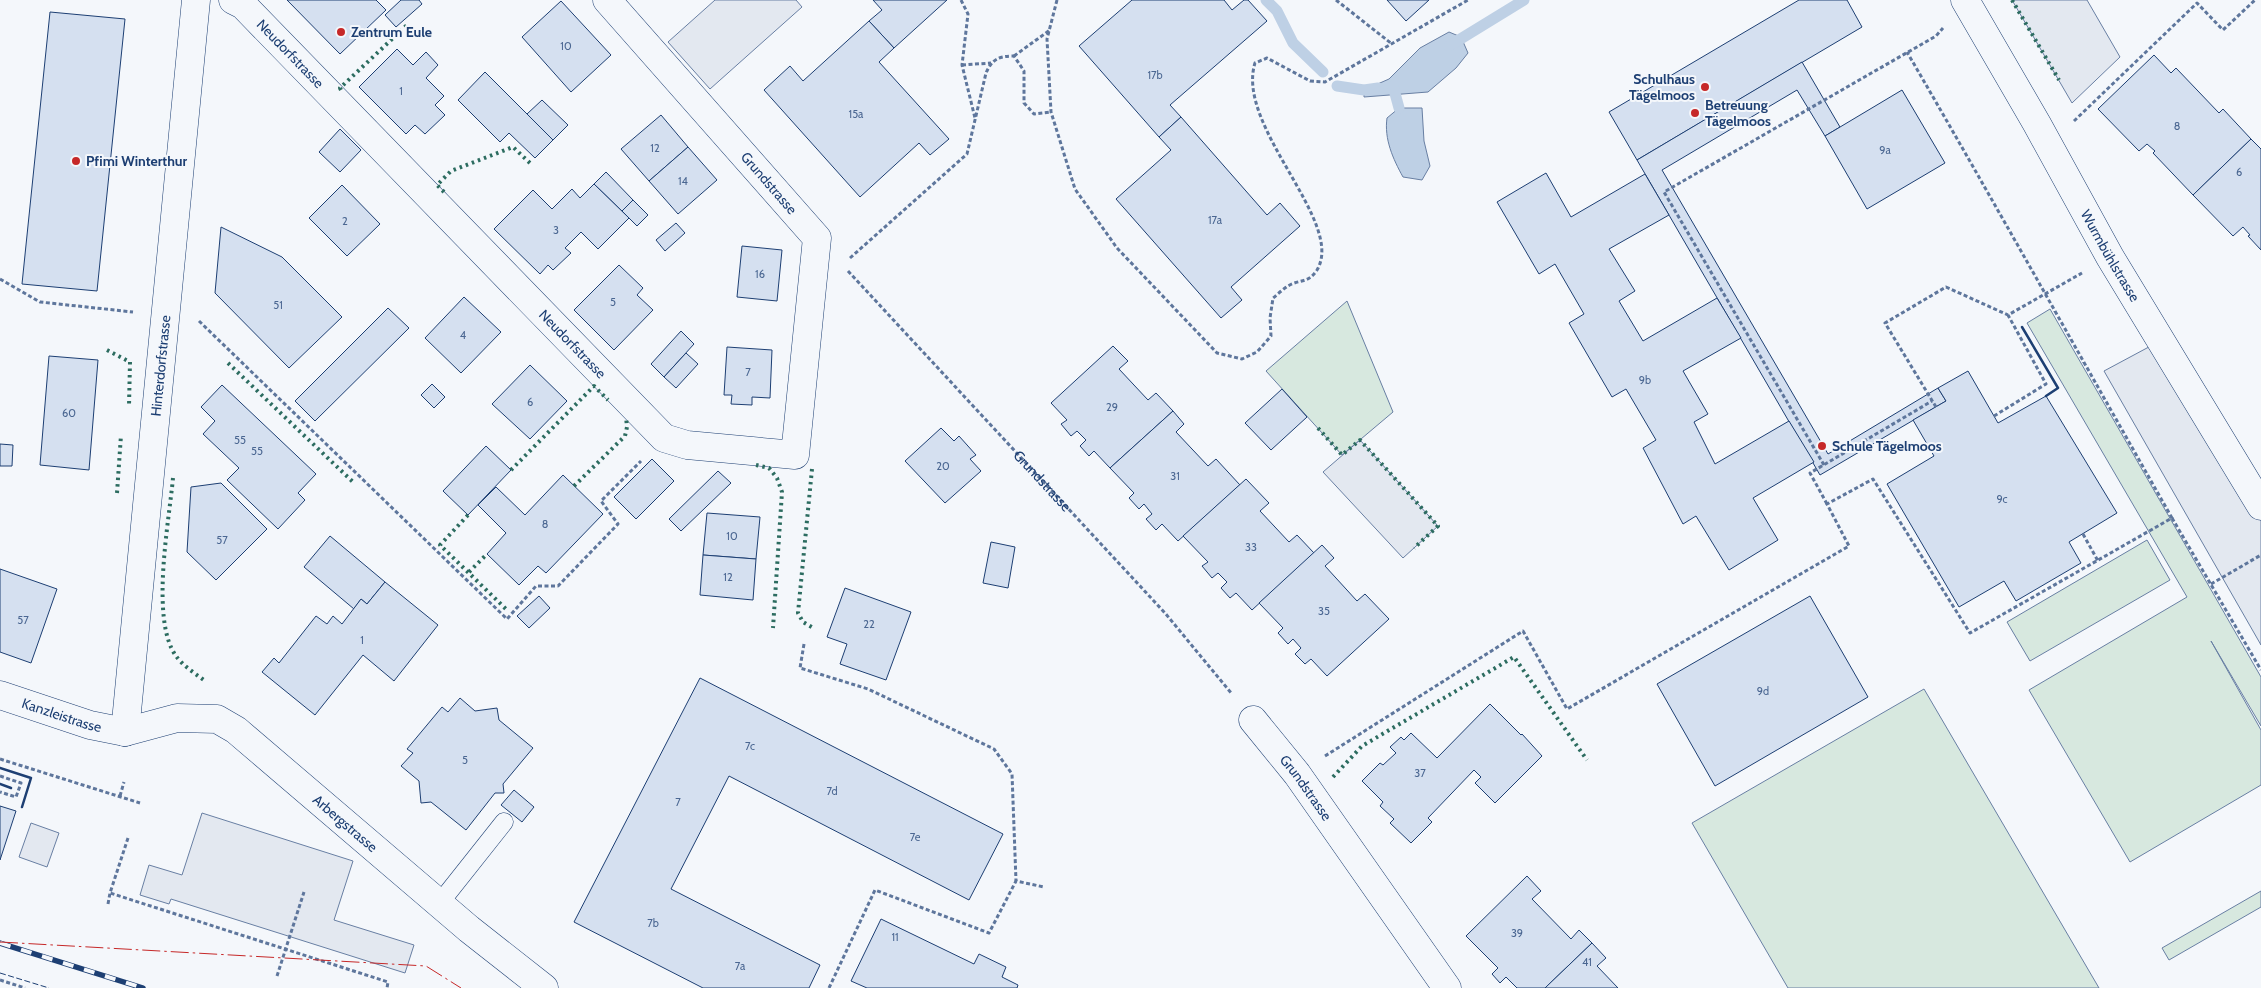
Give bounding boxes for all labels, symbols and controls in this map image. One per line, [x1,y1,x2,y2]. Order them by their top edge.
street label: Neudorfstrasse [253,15,328,92]
place label: Zentrum Eule [351,23,432,41]
marker: Zentrum Eule [335,26,347,38]
house number: 10 [560,39,572,53]
house number: 17b [1147,68,1163,82]
place label: Schulhaus Tägelmoos [1629,70,1695,104]
marker: Schulhaus Tägelmoos [1699,81,1711,93]
house number: 1 [399,84,403,98]
place label: Betreuung Tägelmoos [1705,96,1771,130]
house number: 15a [849,107,864,121]
marker: Betreuung Tägelmoos [1689,107,1701,119]
house number: 8 [2174,119,2180,133]
house number: 12 [650,141,660,155]
house number: 9a [1879,143,1891,157]
street label: Grundstrasse [737,148,801,218]
place label: Pfimi Winterthur [86,152,188,170]
marker: Pfimi Winterthur [70,155,82,167]
house number: 6 [2236,165,2242,179]
house number: 14 [678,174,689,188]
street label: Wurmbühlstrasse [2077,206,2144,305]
house number: 17a [1208,213,1223,227]
house number: 2 [342,214,348,228]
house number: 3 [553,223,559,237]
house number: 16 [755,267,765,281]
house number: 5 [610,295,616,309]
house number: 51 [273,298,283,312]
street label: Neudorfstrasse [535,306,610,382]
street label: Hinterdorfstrasse [147,314,174,417]
house number: 4 [460,328,467,342]
house number: 7 [745,365,751,379]
house number: 9b [1639,373,1651,387]
house number: 6 [527,395,533,409]
house number: 29 [1106,400,1118,414]
house number: 60 [62,406,76,420]
house number: 55 [234,433,246,447]
place label: Schule Tägelmoos [1832,437,1942,455]
marker: Schule Tägelmoos [1816,440,1828,452]
house number: 55 [251,444,263,458]
street label: Grundstrasse [1010,446,1075,515]
house number: 20 [936,459,950,473]
house number: 31 [1170,469,1180,483]
house number: 9c [1996,492,2008,506]
house number: 8 [542,517,548,531]
house number: 10 [726,529,738,543]
house number: 57 [216,533,228,547]
house number: 33 [1245,540,1257,554]
house number: 12 [723,570,733,584]
house number: 35 [1318,604,1330,618]
house number: 57 [17,613,29,627]
house number: 22 [863,617,875,631]
house number: 1 [360,633,364,647]
house number: 9d [1757,684,1769,698]
street label: Kanzleistrasse [20,694,103,736]
house number: 7c [745,739,755,753]
street label: Grundstrasse [1276,751,1336,824]
house number: 5 [462,753,468,767]
house number: 37 [1414,766,1426,780]
house number: 7d [826,784,838,798]
street label: Arbergstrasse [309,791,381,856]
house number: 7 [675,795,681,809]
house number: 7e [910,830,921,844]
house number: 7b [647,916,659,930]
house number: 39 [1511,926,1523,940]
house number: 11 [891,930,899,944]
house number: 41 [1582,955,1592,969]
house number: 7a [735,959,746,973]

